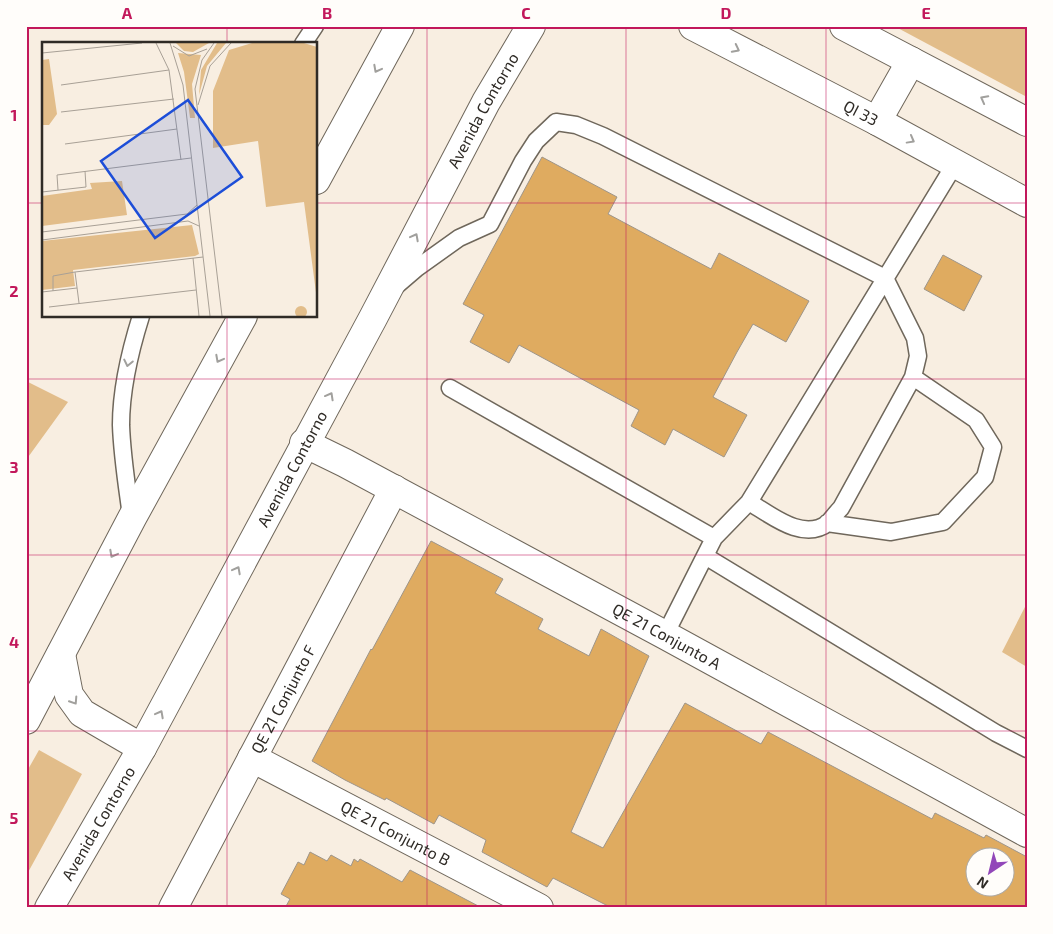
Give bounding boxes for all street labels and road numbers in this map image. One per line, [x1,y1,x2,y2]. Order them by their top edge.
street label: Avenida Contorno [443,49,522,171]
street label: QI 33 [840,95,882,129]
street label: Avenida Contorno [253,407,330,530]
street label: QE 21 Conjunto A [609,599,725,673]
street label: QE 21 Conjunto F [246,641,319,757]
street label: Avenida Contorno [57,762,138,884]
street label: QE 21 Conjunto B [337,796,454,869]

